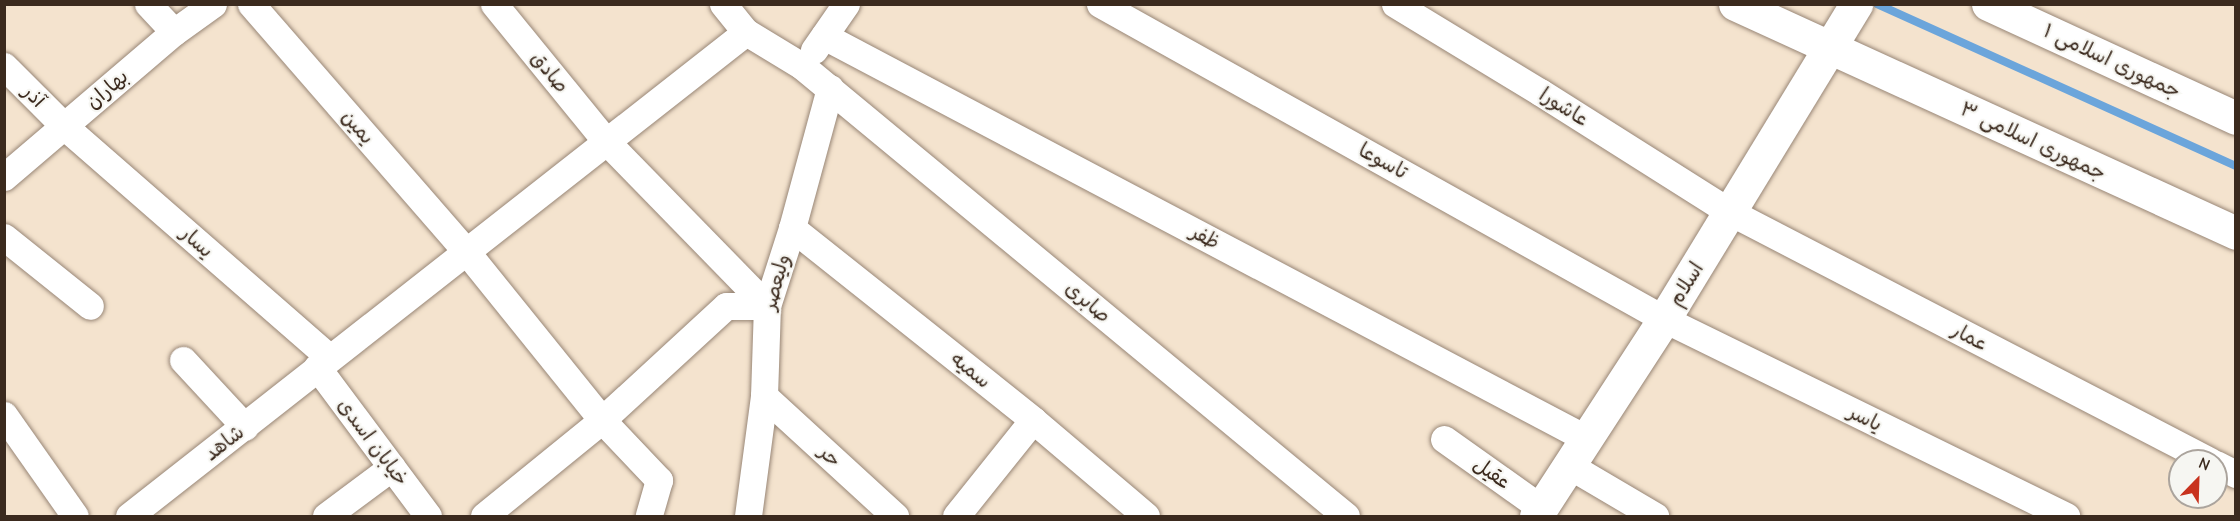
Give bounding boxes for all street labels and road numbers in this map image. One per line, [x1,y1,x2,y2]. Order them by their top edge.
street label: جمهوری اسلامی ۱ [2040,19,2184,103]
street label: صادق [526,46,574,98]
street label: بهاران [81,64,133,114]
street label: آذر [18,80,50,112]
street label: عاشورا [1535,83,1593,131]
street label: جمهوری اسلامی ۳ [1956,97,2110,185]
street label: یمین [337,105,379,149]
street label: تاسوعا [1354,138,1412,184]
street label: ظفر [1186,219,1224,255]
street label: یسار [176,221,218,263]
street label: ولیعصر [757,252,795,312]
street label: اسلام [1663,258,1709,310]
street label: صابری [1060,276,1116,328]
street label: عمار [1948,318,1992,356]
street label: سمیه [946,347,996,393]
street label: خیابان اسدی [332,394,414,490]
street label: یاسر [1844,400,1886,436]
street label: شاهد [199,420,249,466]
street label: حر [814,440,846,472]
street label: عقیل [1469,452,1515,494]

